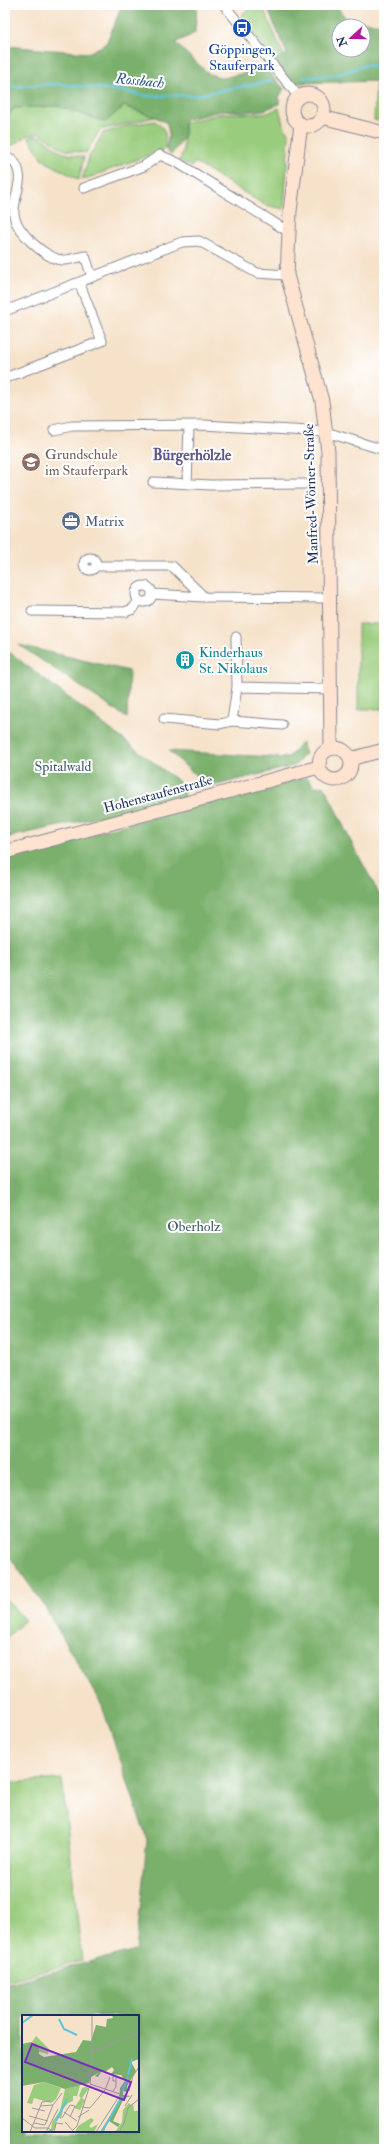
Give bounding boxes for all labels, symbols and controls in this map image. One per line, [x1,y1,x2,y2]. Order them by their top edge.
bus stop icon: Göppingen, Stauferpark [231,17,253,39]
north arrow [331,18,371,58]
text: N [334,33,350,49]
place label: Göppingen, Stauferpark [209,41,275,75]
water label: Rossbach [114,69,166,93]
street label: Manfred-Wörner-Straße [300,423,322,565]
place label: Grundschule im Stauferpark [45,446,128,480]
district label: Bürgerhölzle [153,446,232,466]
school or university icon: Grundschule im Stauferpark [20,451,42,473]
office icon: Matrix [60,510,82,532]
place label: Matrix [85,513,125,530]
place label: Kinderhaus St. Nikolaus [199,644,268,677]
building icon: Kinderhaus St. Nikolaus [174,649,196,671]
park label: Spitalwald [35,758,92,776]
street label: Hohenstaufenstraße [102,771,214,817]
park label: Oberholz [167,1218,221,1235]
inset map [22,2015,139,2132]

